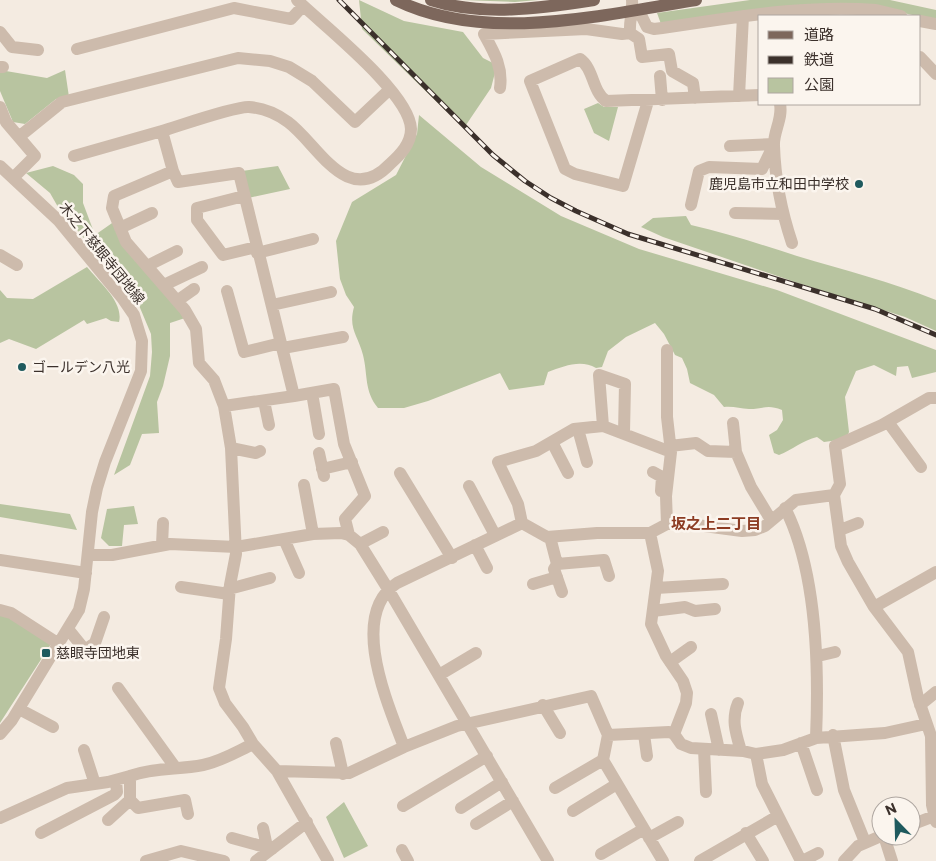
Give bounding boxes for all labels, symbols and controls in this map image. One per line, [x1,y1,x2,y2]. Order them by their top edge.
legend [758,15,921,105]
text: 道路 [804,25,834,43]
text: 鉄道 [804,50,834,68]
text: 公園 [804,75,834,93]
place label: 鹿児島市立和田中学校 [709,175,849,192]
marker: 鹿児島市立和田中学校 [853,178,865,190]
street label: 木之下慈眼寺団地線 [56,198,149,307]
place label: ゴールデン八光 [32,358,130,375]
marker: ゴールデン八光 [16,361,28,373]
district label: 坂之上二丁目 [671,514,761,532]
place label: 慈眼寺団地東 [56,644,140,661]
marker: 慈眼寺団地東 [40,647,52,659]
north arrow [871,796,921,846]
text: N [883,799,899,818]

